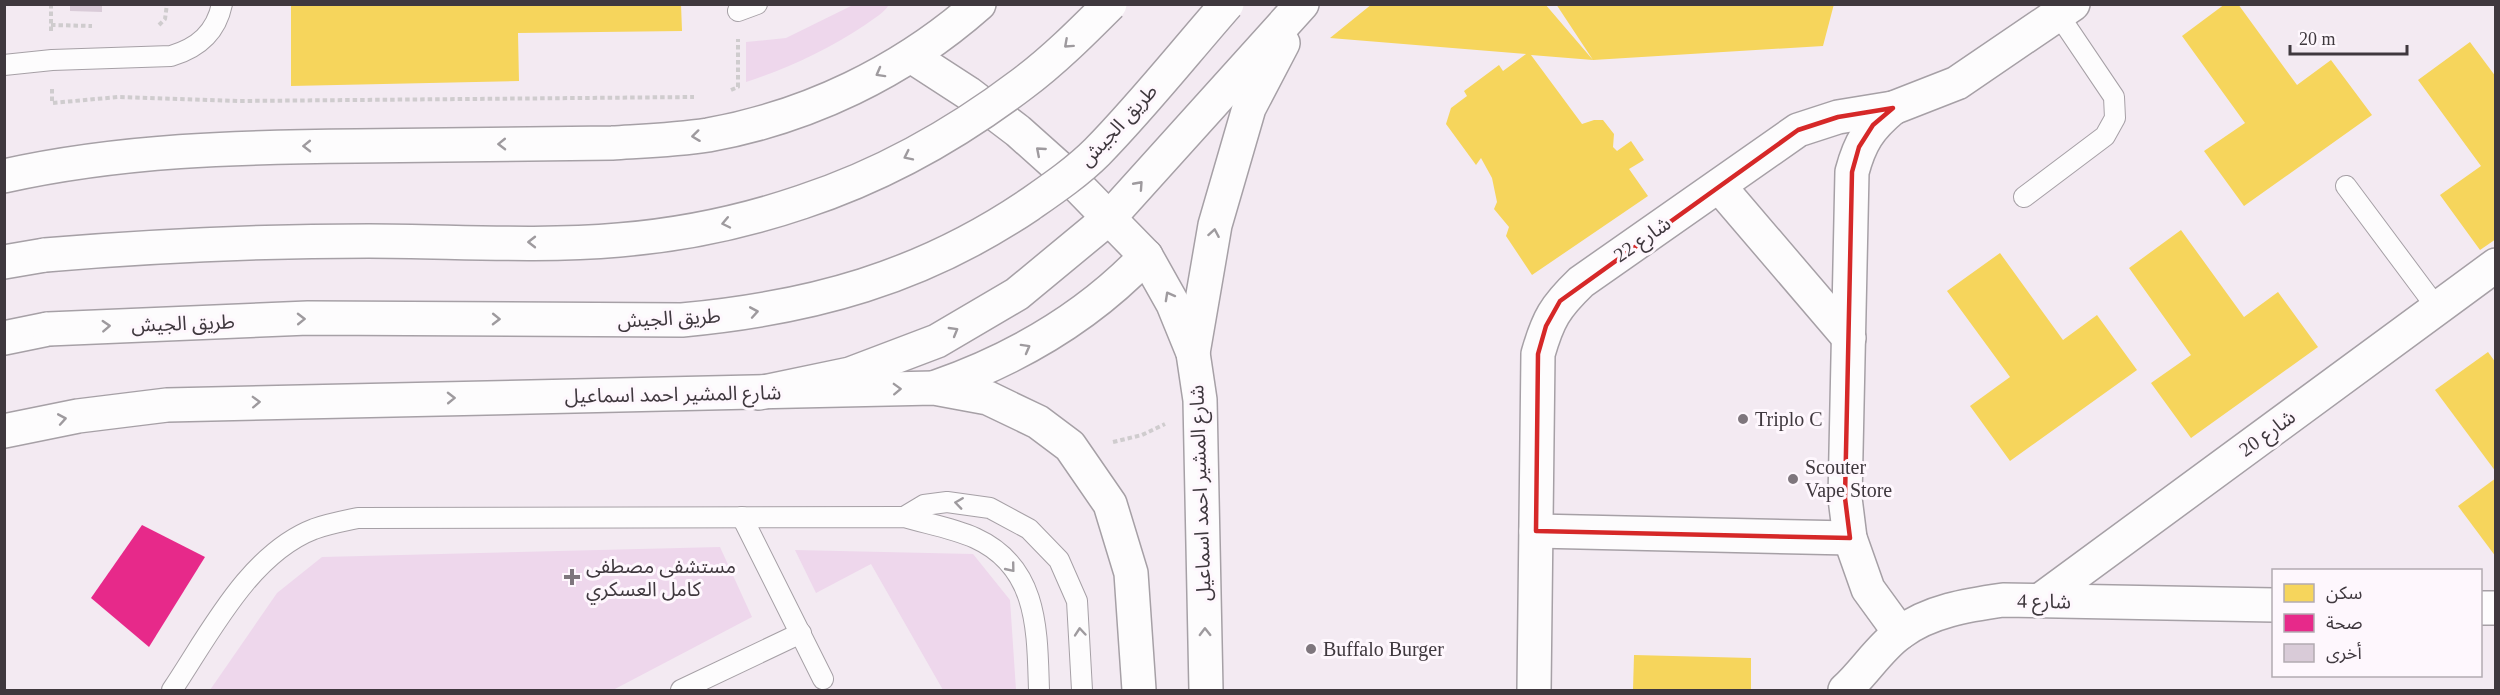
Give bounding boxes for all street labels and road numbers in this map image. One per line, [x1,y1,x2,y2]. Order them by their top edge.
street label: طريق الجيش [1075,80,1163,172]
street label: شارع 22 [1609,212,1677,270]
street label: طريق الجيش [617,304,721,334]
street label: طريق الجيش [131,310,235,338]
street label: شارع المشير احمد اسماعيل [565,381,782,411]
street label: شارع المشير احمد اسماعيل [1185,384,1219,602]
street label: شارع 20 [2235,405,2302,464]
street label: شارع 4 [2017,590,2071,616]

